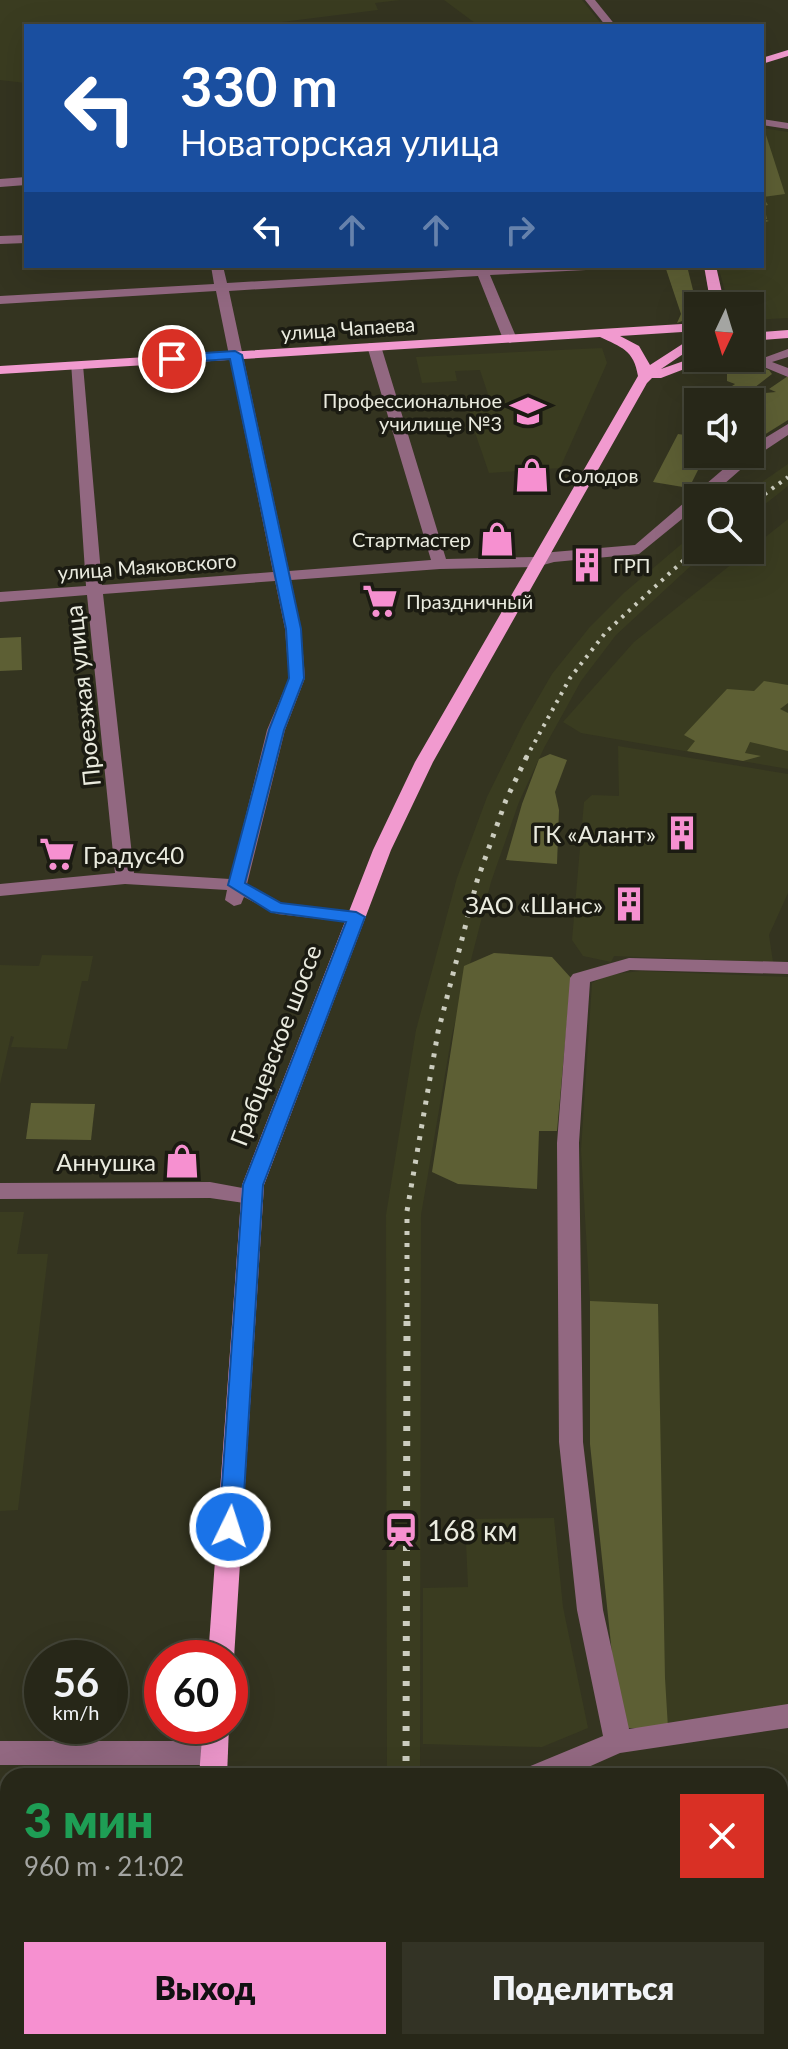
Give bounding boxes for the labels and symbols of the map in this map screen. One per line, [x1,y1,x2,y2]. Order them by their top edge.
north arrow [684,292,764,372]
street label: улица Чапаева [280,311,416,345]
pin [138,325,206,393]
place label: Профессиональное училище №3 [323,388,502,435]
school or university icon: Профессиональное училище №3 [509,392,547,430]
shop icon: Солодов [513,456,551,494]
place label: Солодов [558,463,638,487]
shop icon: Стартмастер [478,520,516,558]
place label: Стартмастер [352,527,471,551]
building icon: ГРП [568,546,606,584]
street label: улица Маяковского [57,548,237,584]
place label: ГРП [613,553,650,577]
supermarket icon: Праздничный [361,582,399,620]
place label: Праздничный [406,589,533,613]
street label: Проезжая улица [58,604,106,788]
building icon: ГК «Алант» [663,814,701,852]
place label: ГК «Алант» [532,819,656,848]
supermarket icon: Градус40 [38,835,76,873]
place label: Градус40 [83,840,184,869]
building icon: ЗАО «Шанс» [610,885,648,923]
place label: ЗАО «Шанс» [465,890,603,919]
street label: Грабцевское шоссе [223,940,327,1150]
shop icon: Аннушка [163,1142,201,1180]
place label: Аннушка [56,1147,156,1176]
position arrow [188,1485,272,1569]
station icon: 168 км [382,1511,420,1549]
place label: 168 км [427,1513,517,1547]
speed limit sign: 60 [144,1640,248,1744]

